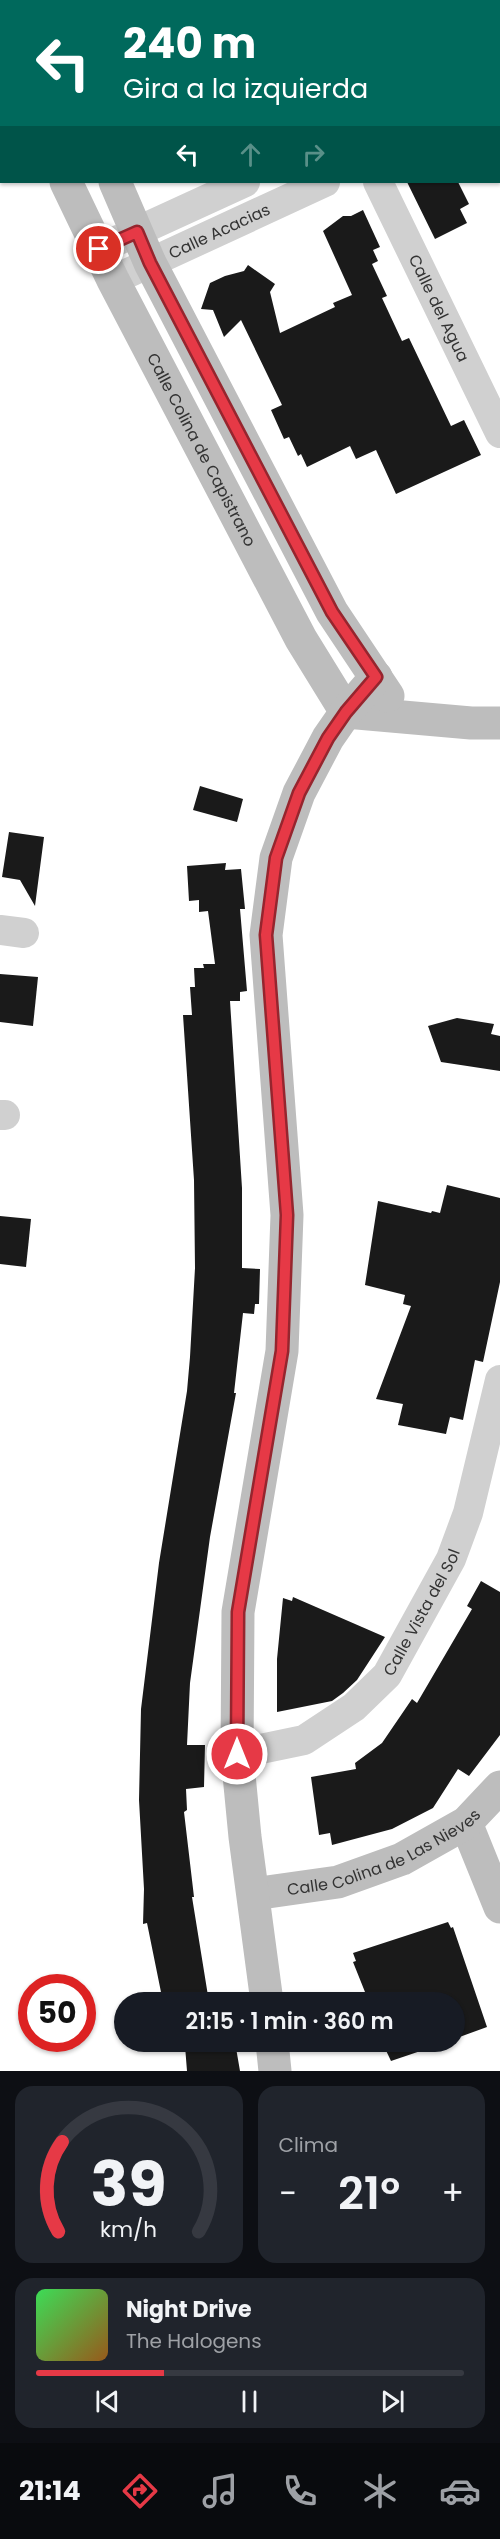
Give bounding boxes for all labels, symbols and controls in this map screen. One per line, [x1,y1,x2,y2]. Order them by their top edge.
text: 240 m [123,14,256,73]
icon: left [24,24,102,102]
text: Gira a la izquierda [123,70,368,107]
icon: left [171,138,204,171]
icon: ahead [234,138,267,171]
icon: right [297,138,330,171]
street label: Calle Acacias [165,198,274,264]
pin [73,223,124,274]
icon: arrive [82,232,115,265]
street label: Calle del Agua [403,250,475,366]
street label: Calle Colina de Capistrano [142,349,262,550]
street label: Calle Vista del Sol [377,1546,465,1680]
position arrow [205,1722,269,1786]
street label: Calle Colina de Las Nieves [286,1803,485,1901]
speed limit sign: 50 [18,1974,96,2052]
text: 21:15 · 1 min · 360 m [185,2006,394,2037]
text: Clima [279,2131,338,2159]
text: 39 [91,2140,167,2228]
text: 21° [338,2162,400,2225]
text: − [279,2170,297,2217]
text: + [441,2170,464,2217]
text: km/h [100,2214,157,2245]
text: Night Drive [126,2294,252,2325]
text: The Halogens [126,2327,262,2355]
icon: previous [91,2385,124,2418]
icon: pause [233,2385,266,2418]
icon: next [376,2385,409,2418]
icon: directions [119,2470,161,2512]
icon: music [199,2470,241,2512]
icon: phone [279,2470,321,2512]
icon: climate [359,2470,401,2512]
icon: car [439,2470,481,2512]
text: 21:14 [19,2472,81,2509]

